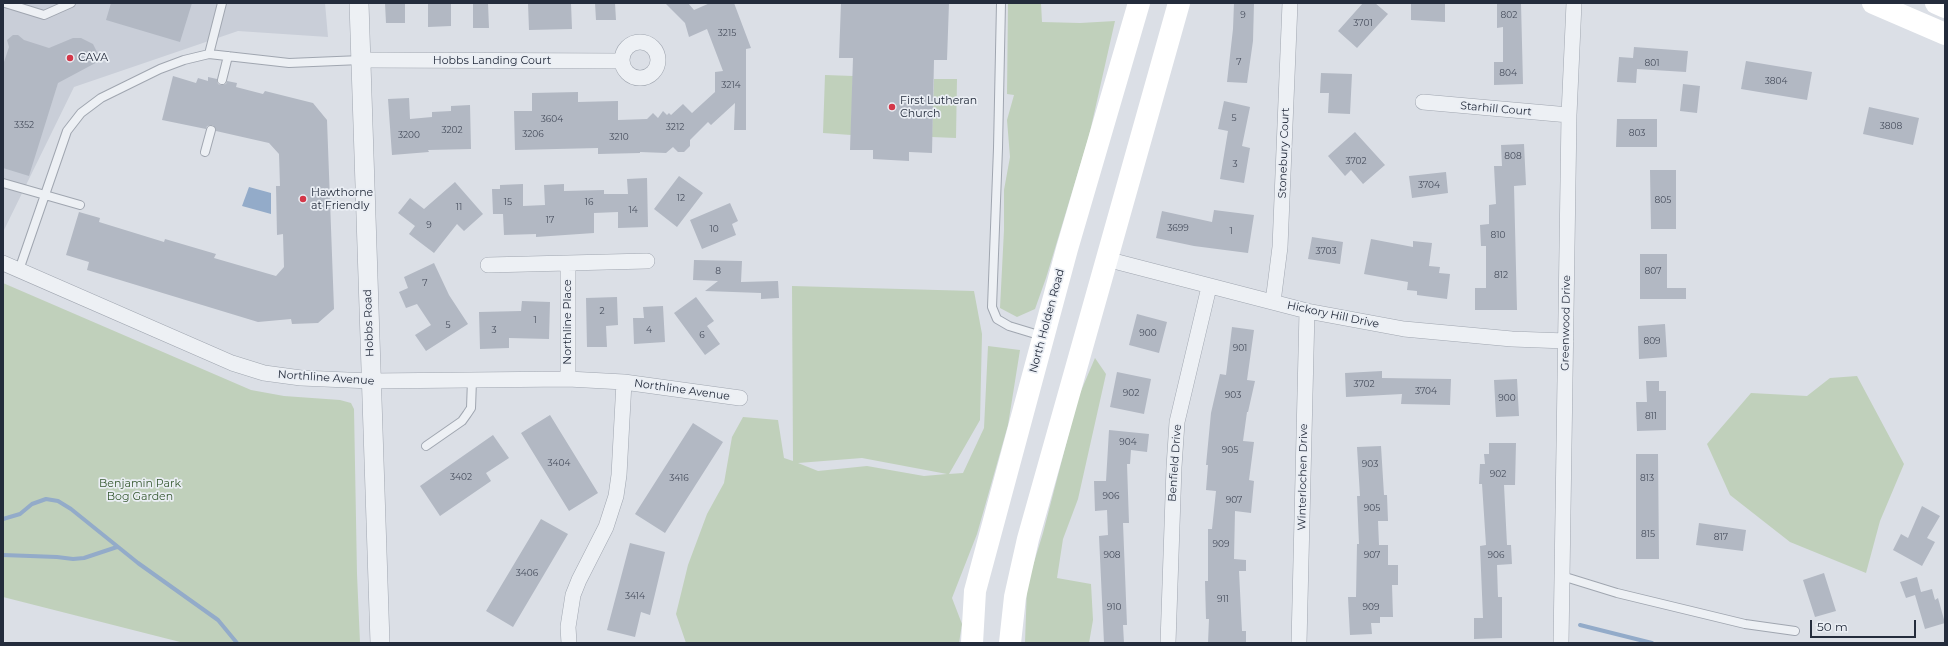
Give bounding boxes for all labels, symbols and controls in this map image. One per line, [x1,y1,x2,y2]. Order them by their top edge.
house number: 9 [1240,10,1246,20]
house number: 802 [1501,10,1517,20]
house number: 3701 [1353,18,1373,28]
house number: 3215 [718,28,736,38]
place label: CAVA [78,51,108,65]
marker: CAVA [65,53,75,63]
street label: Hobbs Landing Court [433,54,551,68]
house number: 7 [1236,57,1242,67]
house number: 801 [1645,58,1659,68]
house number: 804 [1499,68,1517,78]
house number: 3804 [1765,76,1787,86]
house number: 3214 [721,80,741,90]
place label: First Lutheran Church [900,94,977,120]
street label: Starhill Court [1460,99,1532,119]
marker: First Lutheran Church [887,102,897,112]
street label: Stonebury Court [1276,107,1292,199]
house number: 5 [1231,113,1237,123]
house number: 3604 [541,114,563,124]
house number: 3352 [14,120,34,130]
house number: 3808 [1880,121,1902,131]
house number: 3212 [666,122,684,132]
house number: 3202 [441,125,463,135]
house number: 803 [1629,128,1645,138]
house number: 3206 [522,129,544,139]
house number: 3200 [398,130,420,140]
house number: 3210 [609,132,629,142]
house number: 808 [1504,151,1522,161]
house number: 3702 [1345,156,1367,166]
house number: 3 [1232,159,1238,169]
house number: 3704 [1418,180,1440,190]
place label: Hawthorne at Friendly [311,186,373,212]
house number: 12 [677,193,685,203]
marker: Hawthorne at Friendly [298,194,308,204]
house number: 805 [1655,195,1671,205]
house number: 15 [504,197,512,207]
house number: 16 [585,197,593,207]
house number: 11 [456,202,462,212]
house number: 14 [628,205,638,215]
house number: 17 [546,215,554,225]
house number: 9 [426,220,432,230]
house number: 3699 [1167,223,1189,233]
house number: 10 [709,224,719,234]
house number: 1 [1229,226,1233,236]
house number: 810 [1491,230,1505,240]
house number: 3703 [1315,246,1337,256]
house number: 8 [715,266,721,276]
house number: 807 [1645,266,1661,276]
street label: North Holden Road [1027,268,1067,374]
house number: 812 [1494,270,1508,280]
street label: Greenwood Drive [1559,275,1573,371]
house number: 7 [422,278,428,288]
street label: Northline Place [561,279,575,365]
street label: Hobbs Road [361,289,377,357]
street label: Hickory Hill Drive [1286,299,1380,331]
house number: 2 [599,306,605,316]
house number: 1 [533,315,537,325]
house number: 5 [445,320,451,330]
house number: 3 [491,325,497,335]
house number: 4 [646,325,652,335]
house number: 900 [1139,328,1157,338]
house number: 6 [699,330,705,340]
house number: 809 [1643,336,1661,346]
house number: 901 [1233,343,1247,353]
street label: Northline Avenue [277,368,375,388]
street label: Northline Avenue [633,377,731,403]
house number: 3702 [1353,379,1375,389]
house number: 3704 [1415,386,1437,396]
house number: 902 [1123,388,1139,398]
house number: 903 [1225,390,1241,400]
house number: 900 [1498,393,1516,403]
house number: 811 [1645,411,1657,421]
street label: Winterlochen Drive [1295,423,1311,531]
street label: Benfield Drive [1166,424,1184,502]
house number: 904 [1119,437,1137,447]
house number: 905 [1222,445,1238,455]
house number: 3404 [548,458,570,468]
house number: 903 [1362,459,1378,469]
house number: 902 [1490,469,1506,479]
house number: 3402 [450,472,472,482]
house number: 3416 [669,473,689,483]
house number: 813 [1640,473,1654,483]
park label: Benjamin Park Bog Garden [99,477,181,503]
house number: 906 [1103,491,1119,501]
house number: 907 [1226,495,1242,505]
house number: 905 [1364,503,1380,513]
house number: 815 [1641,529,1655,539]
house number: 817 [1714,532,1728,542]
house number: 909 [1213,539,1229,549]
house number: 908 [1103,550,1121,560]
house number: 907 [1364,550,1380,560]
house number: 906 [1488,550,1504,560]
house number: 3406 [516,568,538,578]
house number: 3414 [625,591,645,601]
house number: 911 [1217,594,1229,604]
house number: 910 [1107,602,1121,612]
house number: 909 [1363,602,1379,612]
scale bar [1812,612,1918,638]
text: 50 m [1817,619,1848,634]

